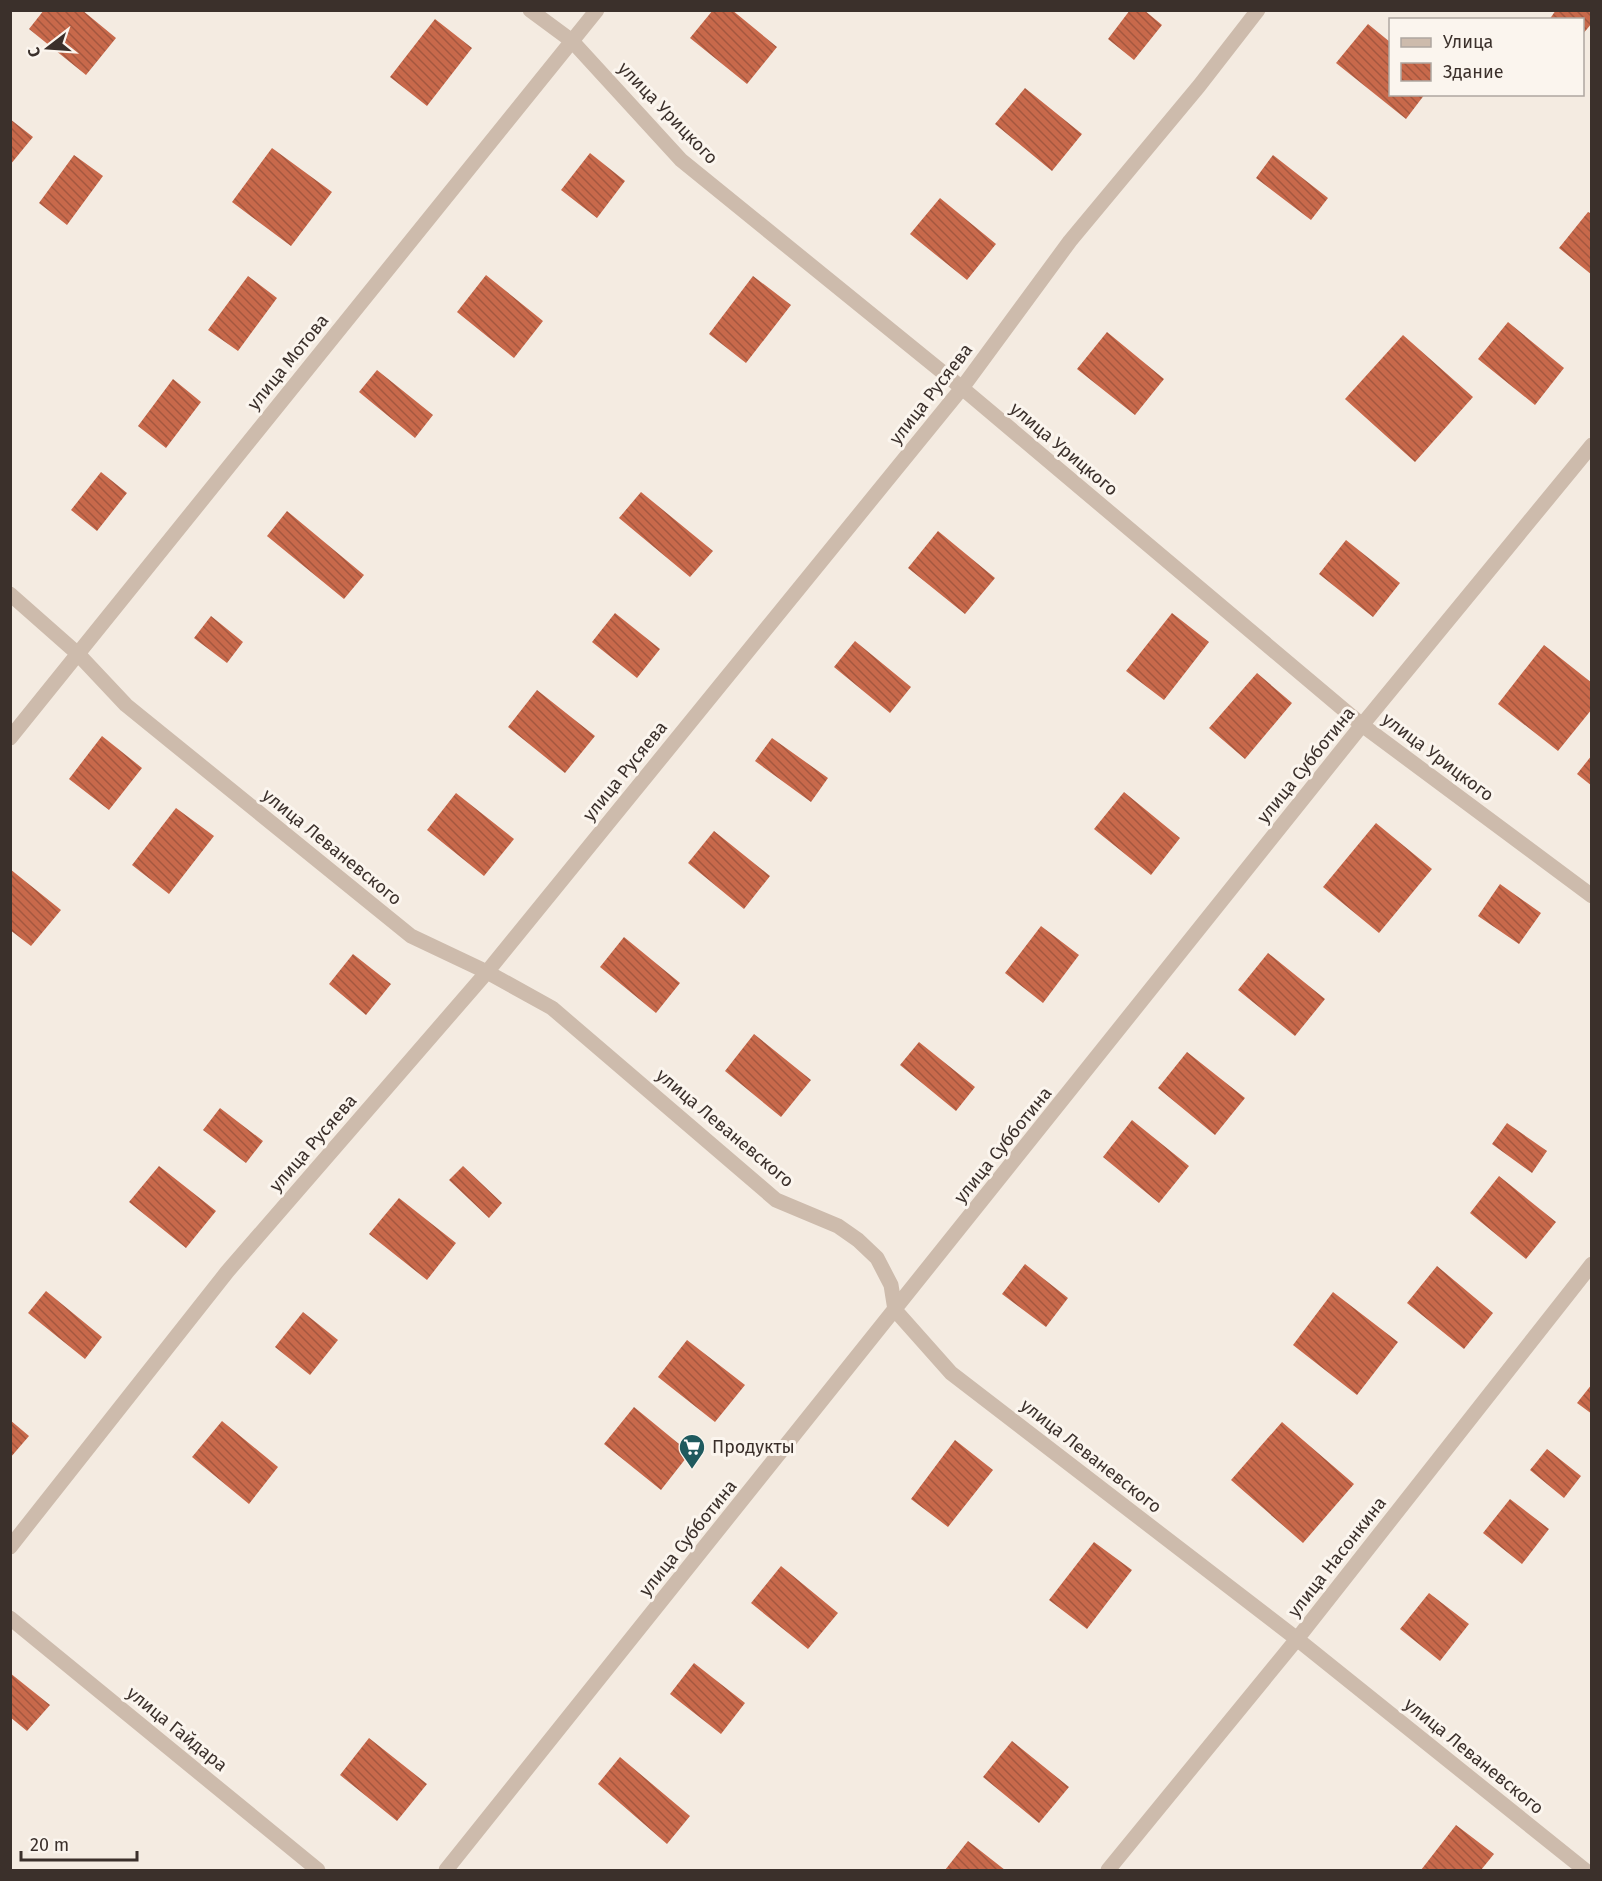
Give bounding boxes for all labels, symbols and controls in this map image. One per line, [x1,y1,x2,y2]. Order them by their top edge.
north arrow [18,18,78,78]
legend [1389,18,1584,96]
text: Улица [1443,31,1493,53]
text: С [23,44,45,59]
street label: улица Урицкого [613,57,723,169]
text: Здание [1443,61,1504,83]
street label: улица Мотова [243,310,333,414]
street label: улица Русяева [885,339,977,449]
street label: улица Урицкого [1006,397,1122,501]
street label: улица Субботина [1252,702,1360,828]
street label: улица Урицкого [1378,708,1498,806]
street label: улица Русяева [578,717,672,825]
street label: улица Леваневского [258,784,406,910]
street label: улица Леваневского [652,1064,798,1192]
street label: улица Субботина [949,1082,1057,1208]
street label: улица Русяева [265,1090,361,1196]
street label: улица Леваневского [1016,1394,1166,1518]
supermarket icon: Продукты [677,1432,707,1470]
place label: Продукты [712,1436,795,1458]
street label: улица Субботина [634,1475,742,1601]
street label: улица Насонкина [1283,1492,1391,1622]
street label: улица Гайдара [122,1682,232,1776]
street label: улица Леваневского [1400,1693,1548,1819]
scale bar [21,1824,136,1862]
text: 20 m [30,1834,69,1856]

